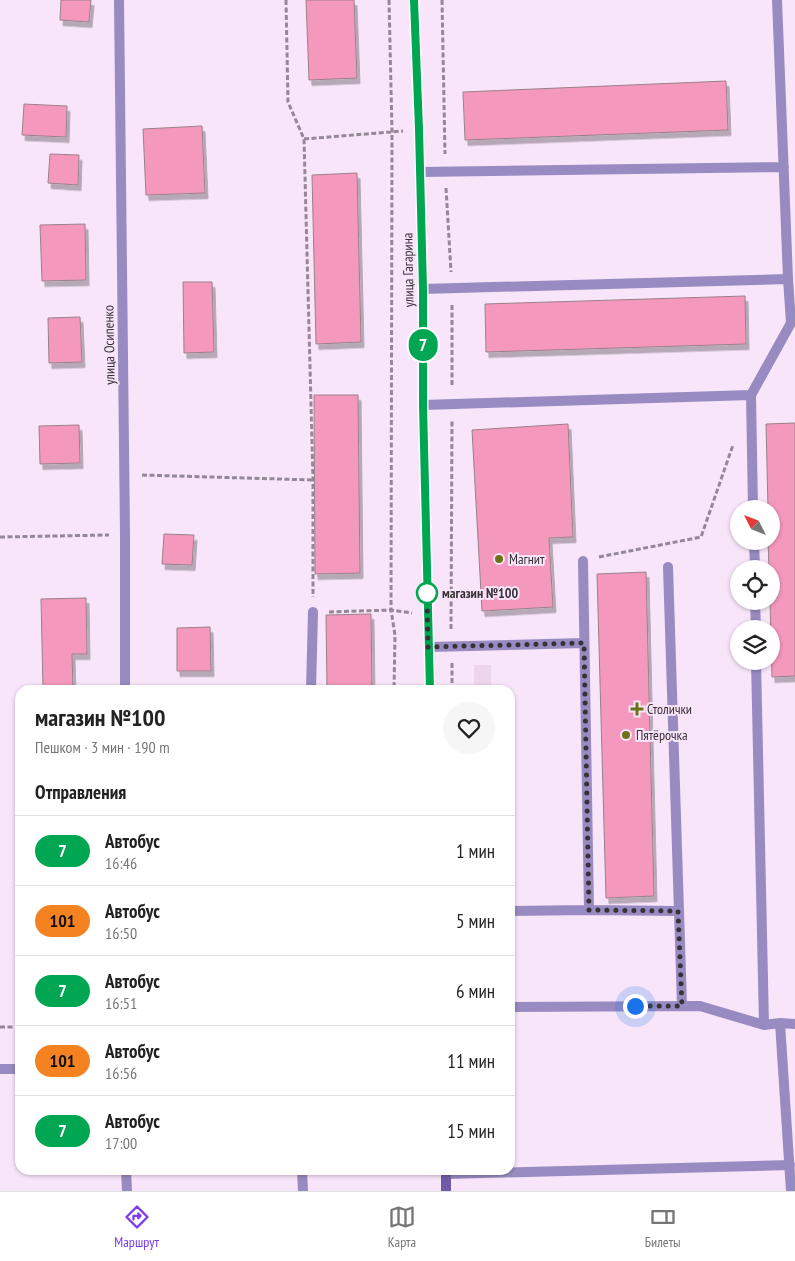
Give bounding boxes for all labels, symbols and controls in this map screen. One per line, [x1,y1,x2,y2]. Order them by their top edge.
street label: улица Гагарина [398,233,418,307]
street label: улица Осипенко [99,305,119,385]
line badge: 7 [407,329,439,361]
text: 7 [419,333,427,356]
north arrow [730,500,780,550]
map controls [730,500,780,670]
place label: Магнит [509,550,545,568]
marker: Магнит [493,553,505,565]
button: locate [730,560,780,610]
marker: магазин №100 [416,582,438,604]
place label: магазин №100 [442,584,518,602]
button: layers [730,620,780,670]
place label: Столички [647,700,692,718]
text: магазин №100 [35,702,165,733]
button: heart [443,702,495,754]
marker: Столички [631,703,643,715]
place label: Пятёрочка [636,726,688,744]
marker: Пятёрочка [620,729,632,741]
text: Пешком · 3 мин · 190 m [35,737,170,757]
text: Отправления [35,780,126,804]
text: Автобус [105,829,160,853]
text: 7 [58,839,67,862]
text: 1 мин [456,839,495,863]
text: 16:46 [105,853,137,873]
text: Автобус [105,899,160,923]
text: 101 [50,909,75,932]
text: 5 мин [456,909,495,933]
text: 16:50 [105,923,137,943]
text: Автобус [105,969,160,993]
text: 7 [58,979,67,1002]
text: 6 мин [456,979,495,1003]
text: 16:51 [105,993,137,1013]
your location [623,994,648,1019]
text: Автобус [105,1039,160,1063]
text: 101 [50,1049,75,1072]
text: 11 мин [447,1049,495,1073]
text: 16:56 [105,1063,137,1083]
text: Автобус [105,1109,160,1133]
text: 7 [58,1119,67,1142]
text: 15 мин [447,1119,495,1143]
text: 17:00 [105,1133,137,1153]
tab: Маршрут [114,1203,159,1251]
tab: Карта [388,1203,416,1251]
tab: Билеты [645,1203,681,1251]

